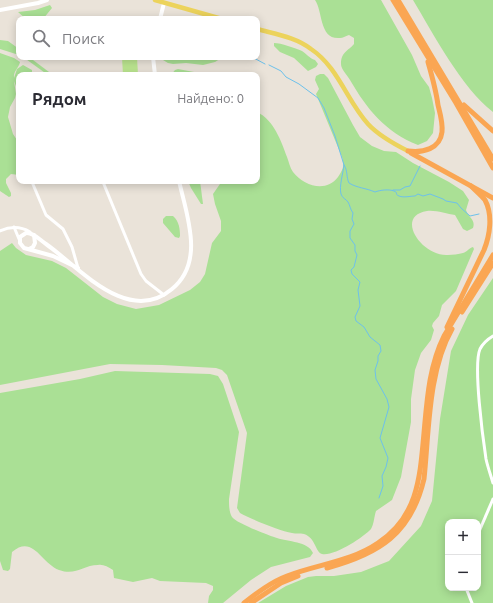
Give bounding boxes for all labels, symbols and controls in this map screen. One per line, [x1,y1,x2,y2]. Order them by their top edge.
search box [16,16,260,60]
icon: search [30,27,52,49]
text: Поиск [62,30,105,47]
text: Рядом [32,89,87,108]
text: Найдено: 0 [177,91,244,105]
map controls [445,519,481,591]
button: + [445,519,481,555]
button: − [445,555,481,591]

